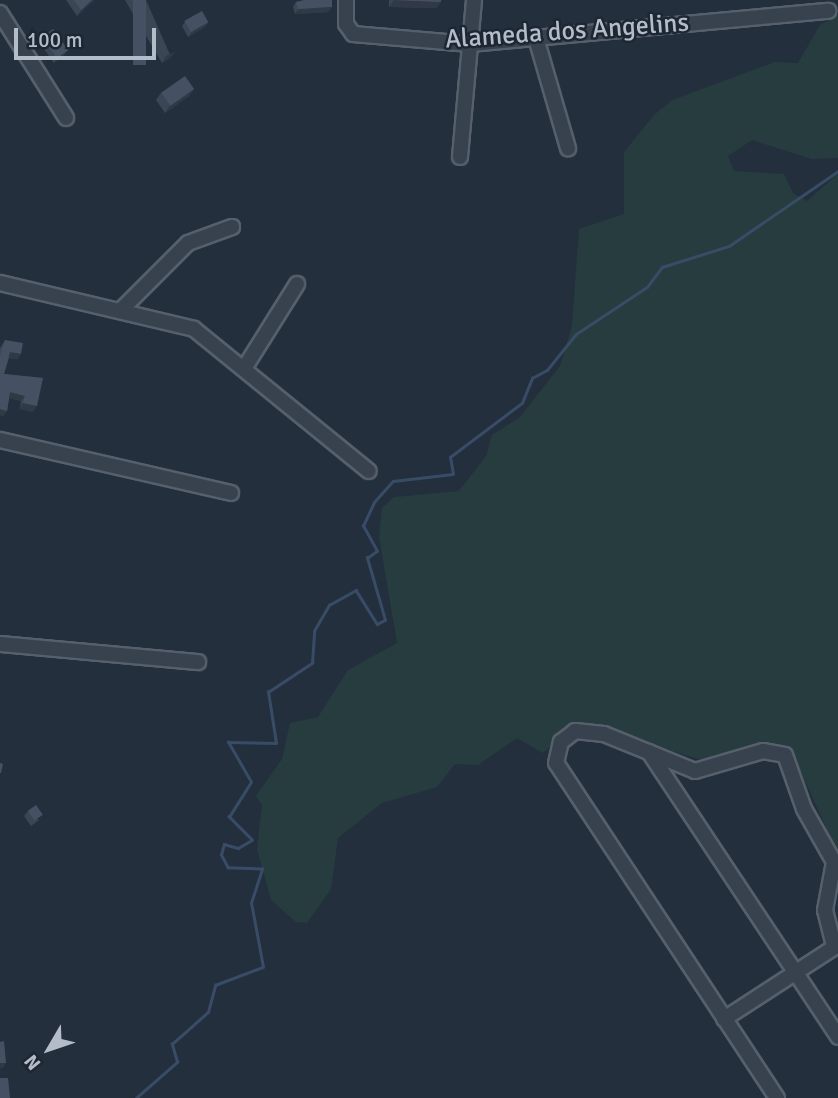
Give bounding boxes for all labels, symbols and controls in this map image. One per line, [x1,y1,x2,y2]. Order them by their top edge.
street label: Alameda dos Angelins [444,8,690,56]
scale bar [18,14,159,58]
text: 100 m [27,27,82,53]
north arrow [14,1014,84,1084]
text: N [19,1050,46,1075]

